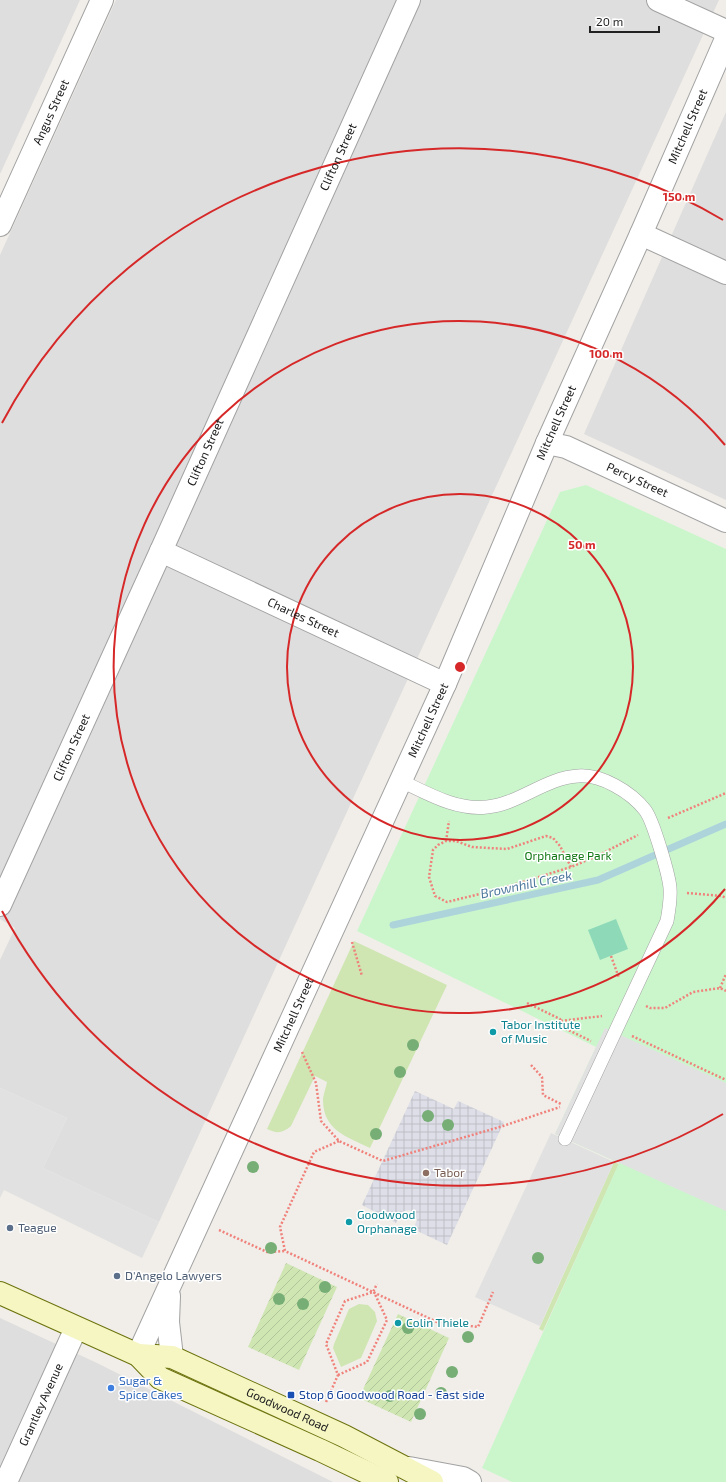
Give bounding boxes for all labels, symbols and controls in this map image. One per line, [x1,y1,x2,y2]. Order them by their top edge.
scale bar [590,8,659,34]
text: 20 m [596,14,623,28]
street label: Angus Street [29,76,71,147]
street label: Mitchell Street [664,86,710,166]
street label: Clifton Street [316,120,359,192]
text: 150 m [663,189,695,203]
text: 100 m [589,346,623,360]
street label: Mitchell Street [533,382,578,462]
street label: Clifton Street [183,416,226,488]
street label: Percy Street [605,459,671,499]
text: 50 m [568,537,596,551]
street label: Charles Street [266,594,342,640]
centre of rings [453,660,467,674]
street label: Mitchell Street [404,680,451,759]
street label: Clifton Street [49,711,92,783]
park label: Orphanage Park [524,848,612,862]
water label: Brownhill Creek [479,866,573,901]
street label: Mitchell Street [270,975,316,1054]
place label: Tabor Institute of Music [501,1017,581,1045]
marker: Tabor Institute of Music [488,1027,498,1037]
place label: Tabor [434,1165,465,1179]
marker: Tabor [421,1168,431,1178]
place label: Goodwood Orphanage [357,1207,417,1235]
marker: Goodwood Orphanage [344,1217,354,1227]
place label: Teague [18,1220,57,1234]
marker: Teague [5,1223,15,1233]
place label: D'Angelo Lawyers [125,1268,222,1282]
marker: D'Angelo Lawyers [112,1271,122,1281]
place label: Colin Thiele [406,1315,469,1329]
marker: Colin Thiele [393,1318,403,1328]
street label: Grantley Avenue [15,1361,65,1448]
place label: Sugar & Spice Cakes [119,1373,182,1401]
marker: Sugar & Spice Cakes [106,1383,116,1393]
street label: Goodwood Road [244,1384,331,1434]
place label: Stop 6 Goodwood Road - East side [299,1387,485,1401]
marker: Stop 6 Goodwood Road - East side [286,1390,296,1400]

